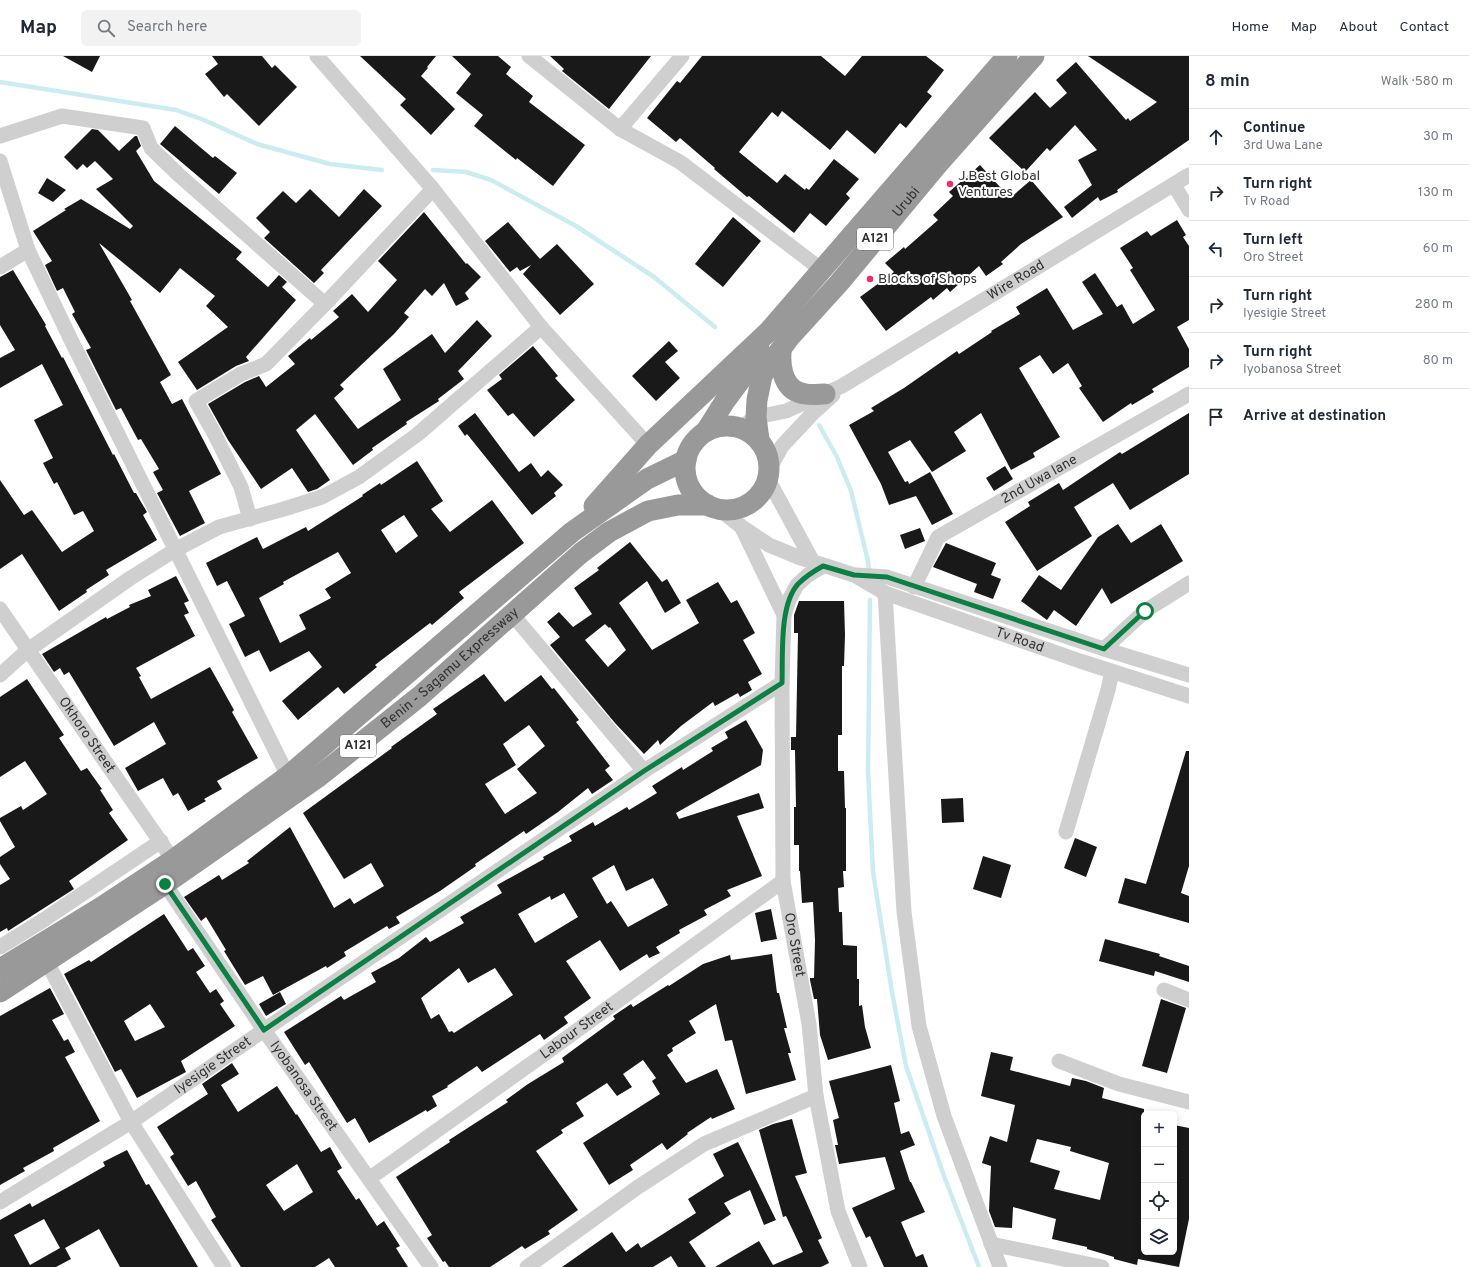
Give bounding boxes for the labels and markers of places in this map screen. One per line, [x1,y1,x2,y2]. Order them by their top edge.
place label: J.Best Global Ventures [958,168,1040,201]
marker: J.Best Global Ventures [945,179,955,189]
place label: Blocks of Shops [878,271,977,288]
marker: Blocks of Shops [865,274,875,284]

